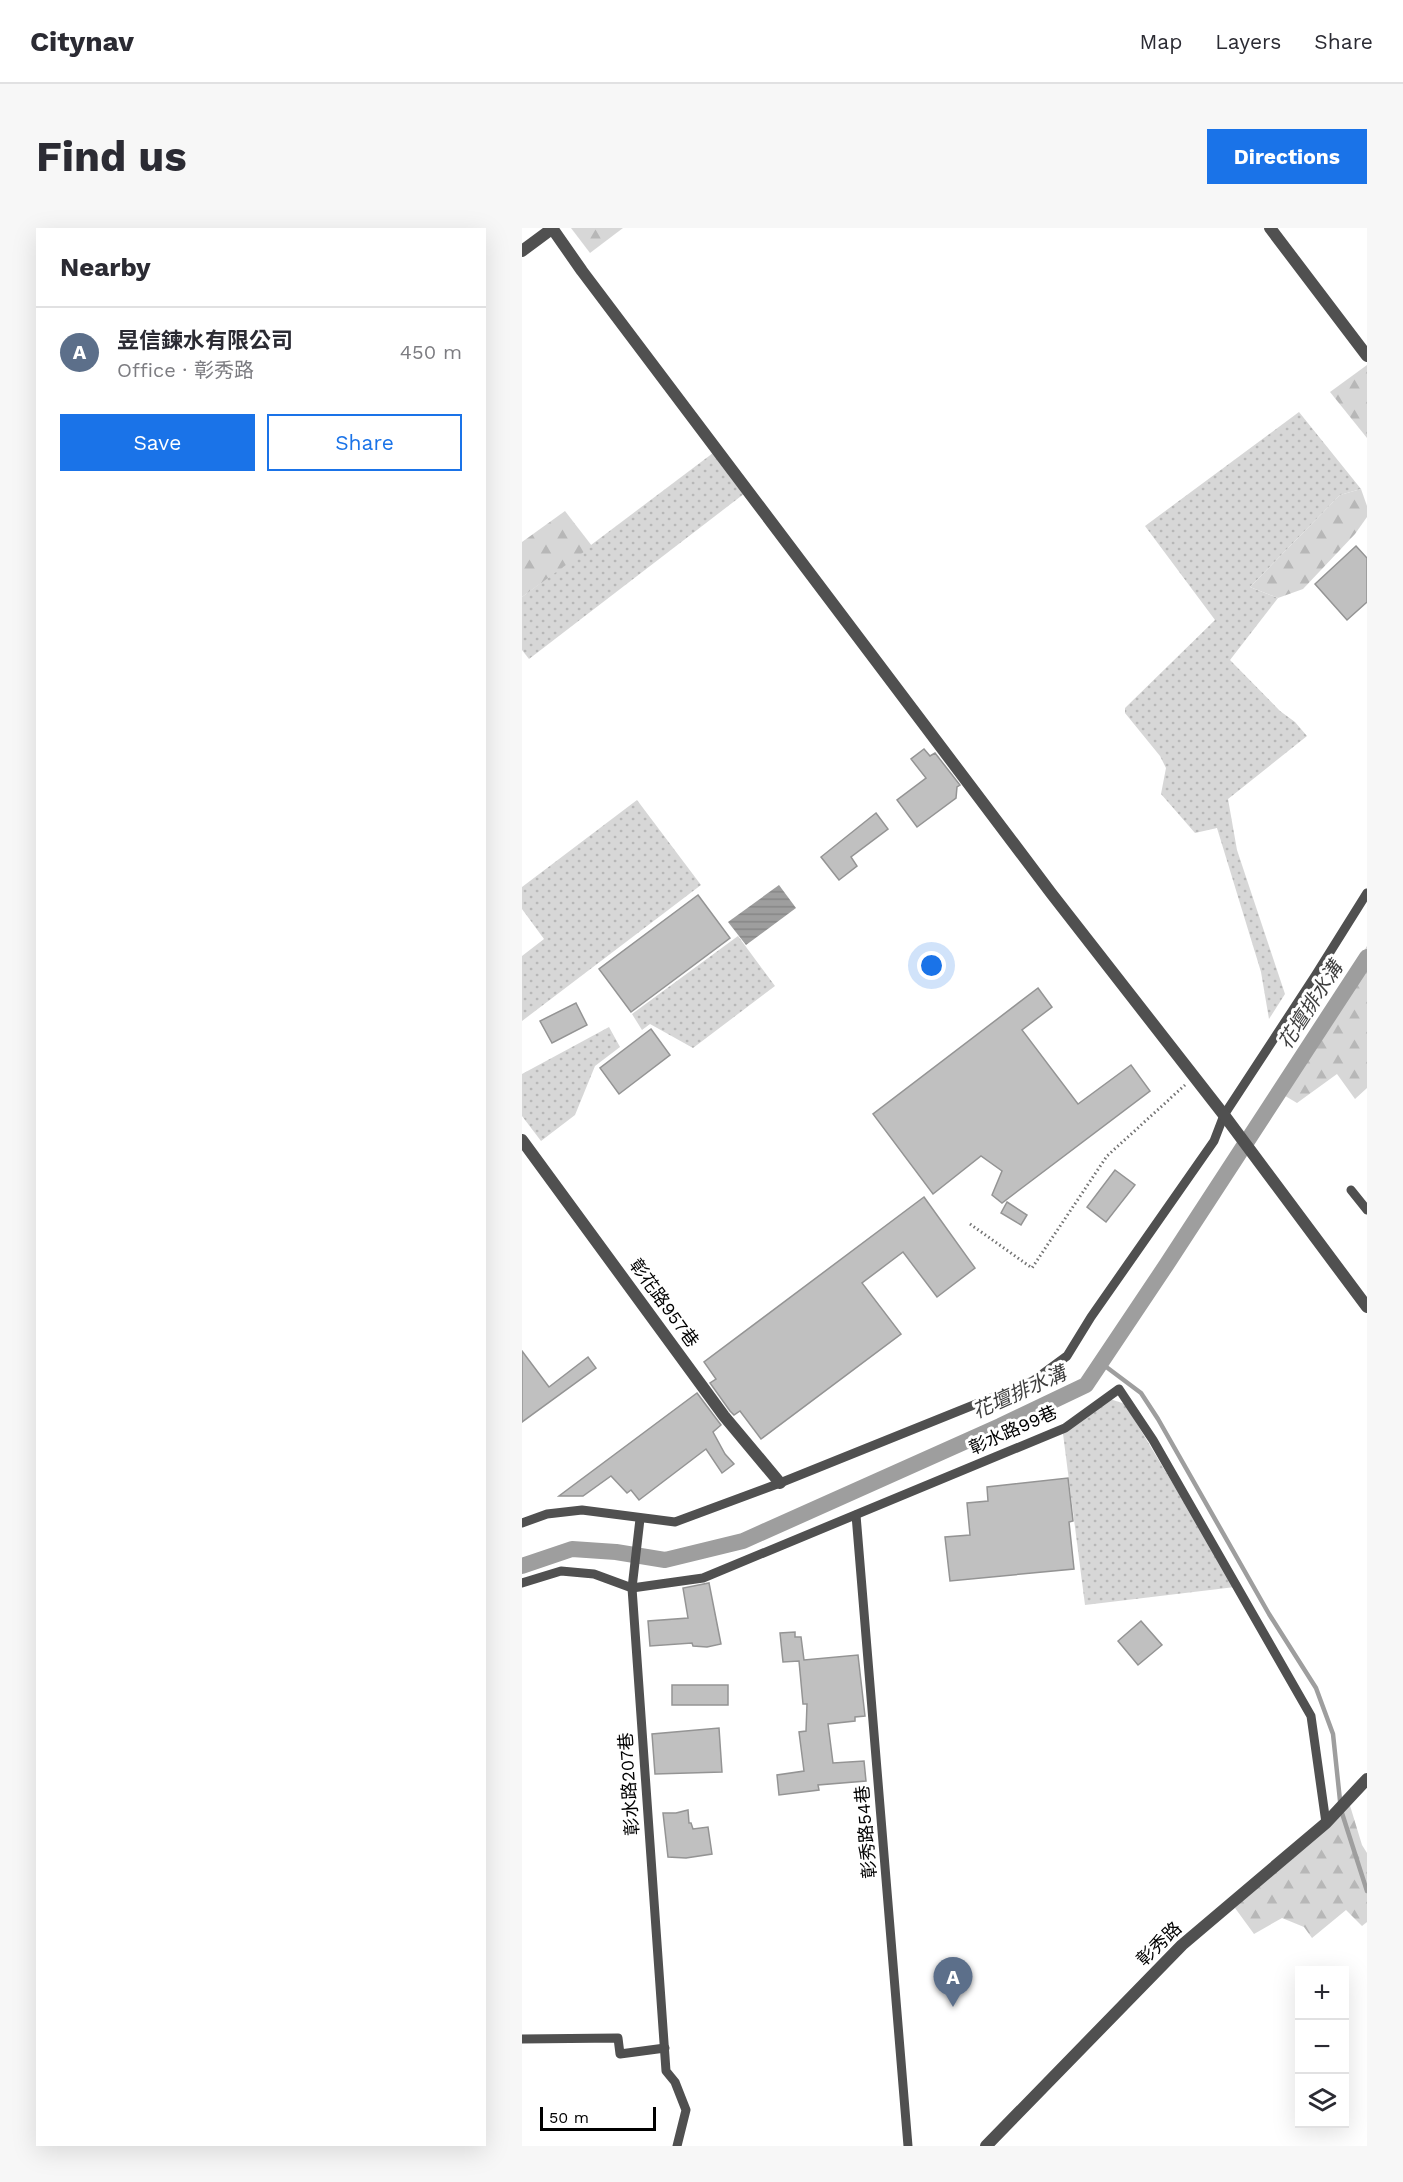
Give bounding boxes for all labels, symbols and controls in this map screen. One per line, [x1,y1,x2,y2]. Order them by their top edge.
text: Citynav [30,25,134,58]
text: Map [1139,29,1182,54]
text: Layers [1215,29,1281,54]
text: Share [1314,29,1373,54]
button: Directions [1207,129,1367,184]
text: Find us [36,132,187,181]
text: Nearby [60,252,151,282]
text: 昱信鍊水有限公司 [117,328,293,353]
text: A [73,340,86,364]
text: 450 m [400,340,462,364]
text: Office · 彰秀路 [117,358,254,382]
button: Save [60,414,255,471]
button: Share [267,414,462,471]
your location [917,951,946,980]
water label: 花壇排水溝 [1273,954,1349,1053]
street label: 彰花路957巷 [625,1255,703,1351]
water label: 花壇排水溝 [968,1359,1072,1423]
street label: 彰水路99巷 [965,1401,1060,1458]
street label: 彰水路207巷 [614,1732,643,1836]
street label: 彰秀路54巷 [851,1785,880,1880]
street label: 彰秀路 [1132,1917,1185,1970]
pin: A [934,1958,972,2007]
map controls [1295,1966,1349,2128]
button: + [1295,1966,1349,2020]
button: − [1295,2020,1349,2074]
button: layers [1295,2074,1349,2128]
scale bar [540,2104,656,2132]
text: 50 m [549,2108,589,2127]

